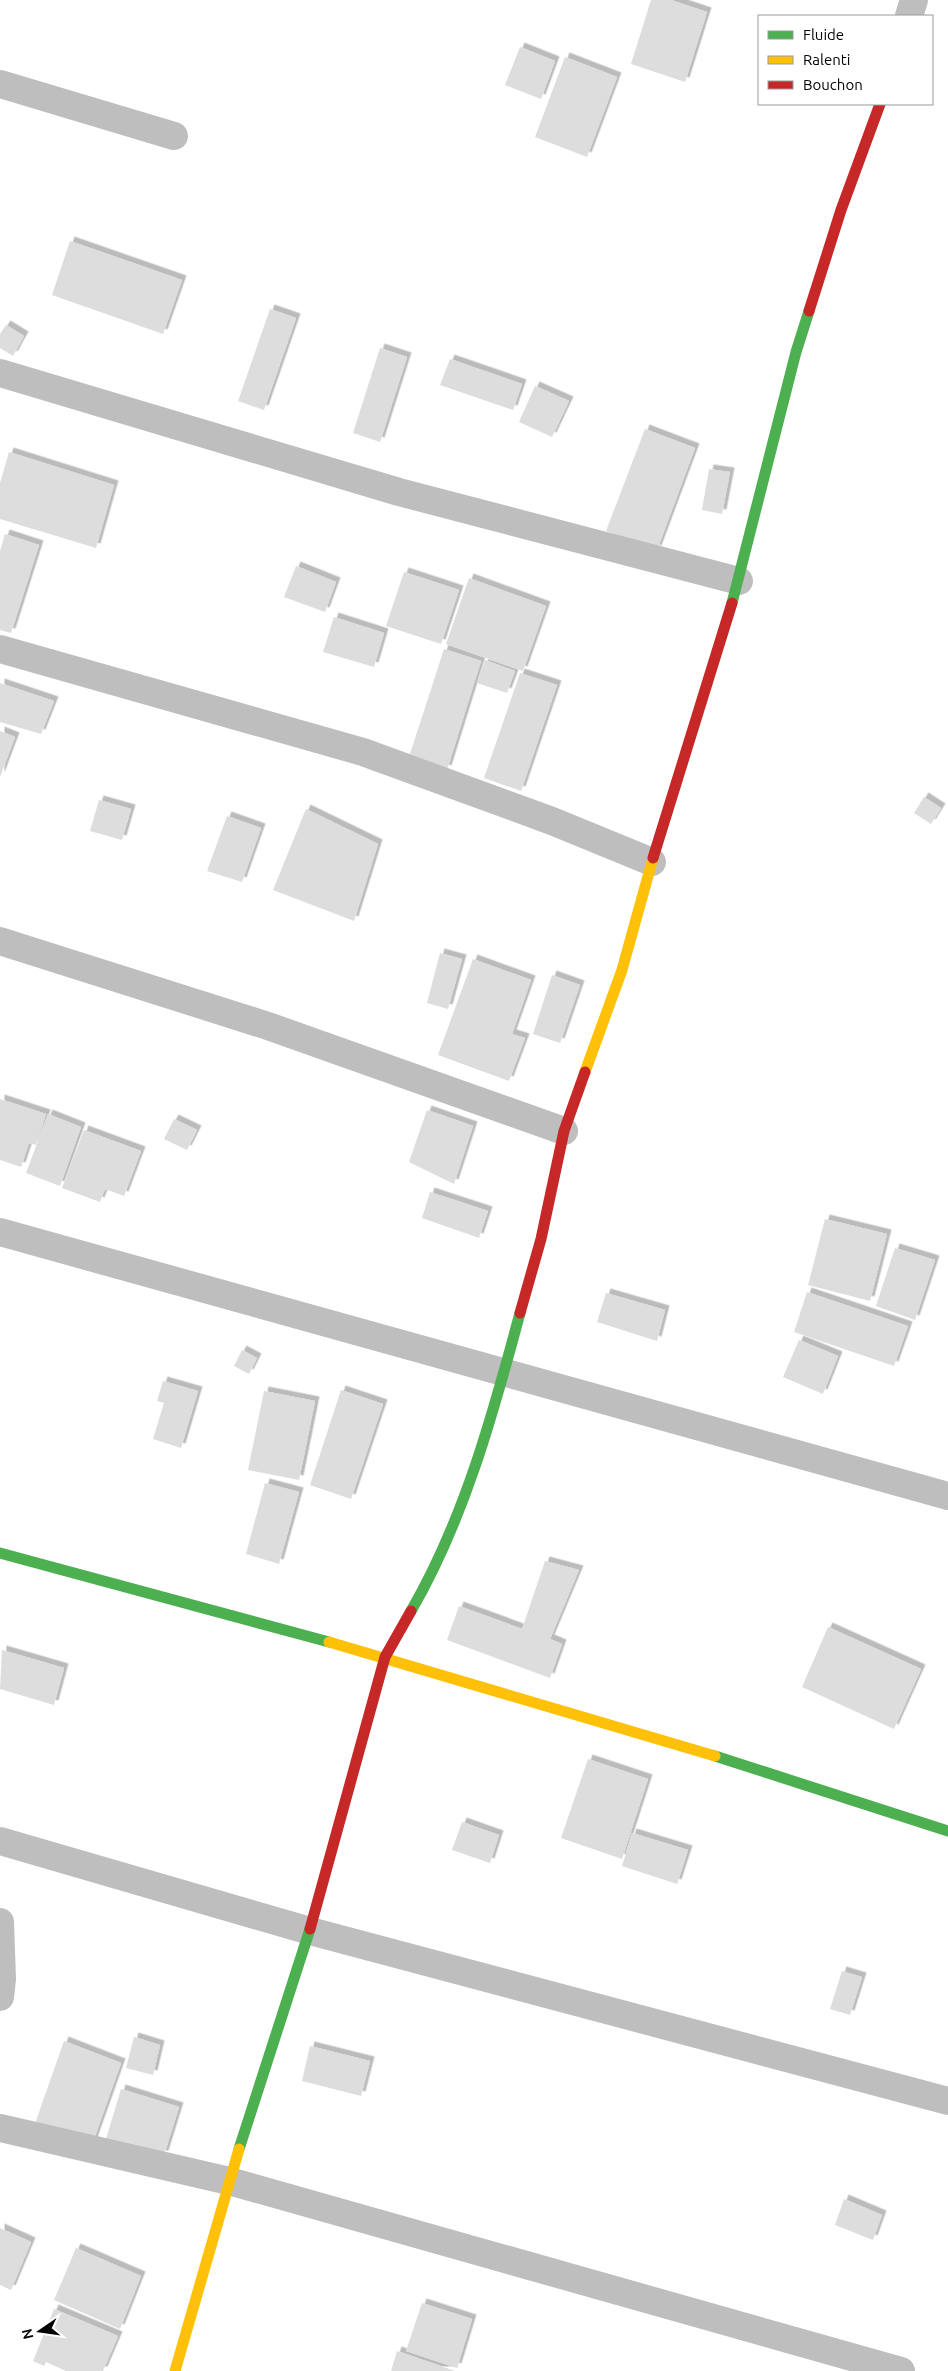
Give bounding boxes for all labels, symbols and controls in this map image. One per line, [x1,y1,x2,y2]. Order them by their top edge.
legend [758,15,933,105]
text: Fluide [803,26,844,43]
text: Ralenti [803,51,850,68]
text: Bouchon [803,76,863,93]
north arrow [15,2306,65,2356]
text: N [18,2327,36,2341]

